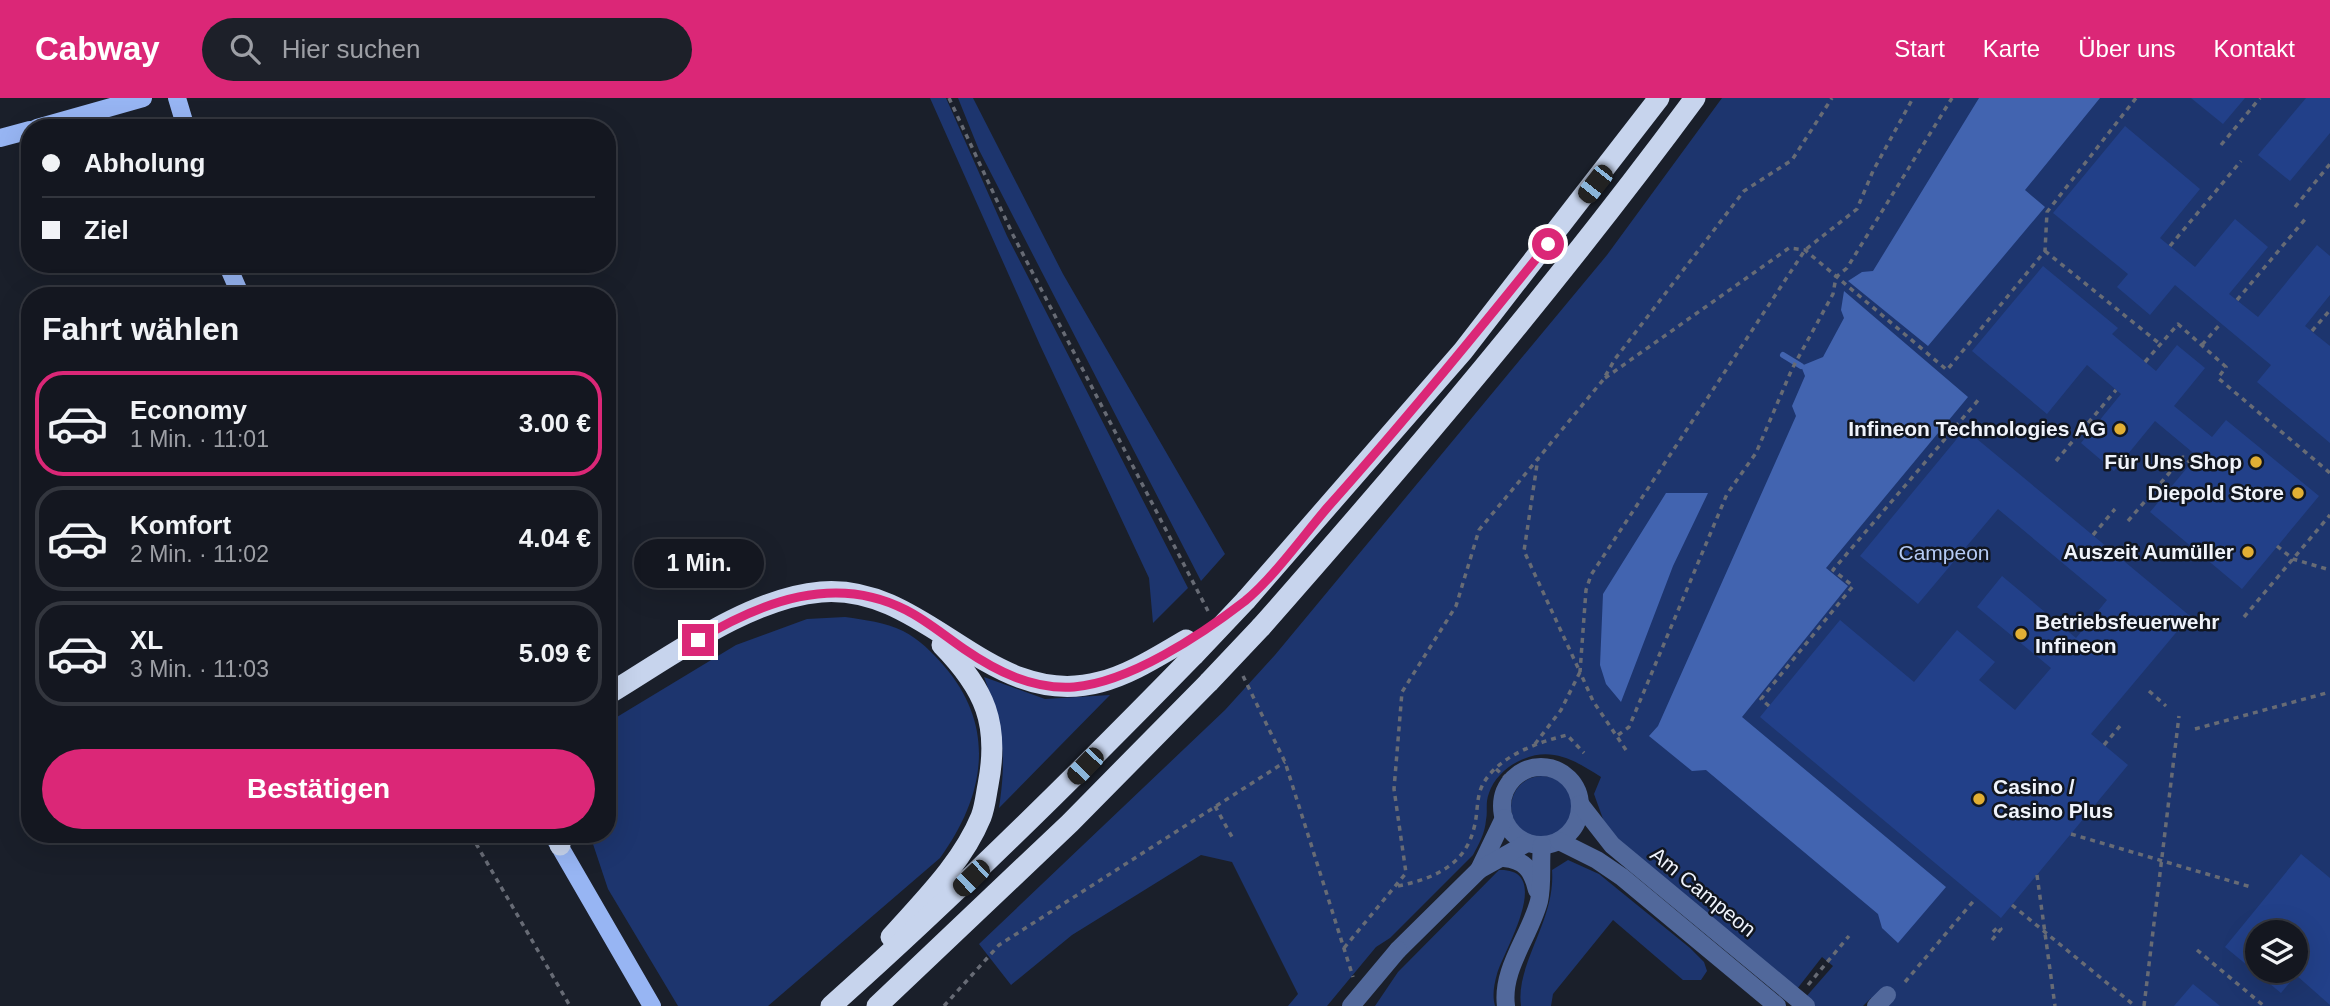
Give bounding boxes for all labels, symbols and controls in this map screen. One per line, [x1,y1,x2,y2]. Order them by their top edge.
search box [202,18,692,81]
text: Cabway [35,30,160,67]
icon: search [226,30,264,68]
text: Hier suchen [282,34,420,64]
text: Start [1894,35,1945,62]
text: Karte [1983,35,2040,62]
text: Über uns [2078,35,2176,62]
text: Kontakt [2214,35,2295,62]
text: Abholung [84,148,205,178]
car [1574,161,1617,207]
text: Ziel [84,215,129,245]
route start [1532,228,1564,260]
text: Fahrt wählen [42,311,239,347]
icon: car [46,392,109,455]
text: Economy [130,395,247,425]
text: 3.00 € [519,408,591,438]
place label: Infineon Technologies AG [1848,417,2106,440]
marker: Infineon Technologies AG [2112,421,2128,437]
text: 1 Min. · 11:01 [130,426,269,452]
place label: Für Uns Shop [2104,450,2242,473]
marker: Für Uns Shop [2248,454,2264,470]
place label: Diepold Store [2147,481,2284,504]
marker: Diepold Store [2290,485,2306,501]
icon: car [46,507,109,570]
text: Komfort [130,510,231,540]
text: 4.04 € [519,523,591,553]
callout: 1 Min. [633,538,763,588]
place label: Auszeit Aumüller [2063,540,2234,563]
text: 2 Min. · 11:02 [130,541,269,567]
park label: Campeon [1898,541,1990,564]
marker: Auszeit Aumüller [2240,544,2256,560]
text: 1 Min. [666,550,732,576]
place label: Betriebsfeuerwehr Infineon [2035,610,2219,657]
icon: car [46,622,109,685]
route end [682,624,714,656]
text: XL [130,625,163,655]
marker: Betriebsfeuerwehr Infineon [2013,626,2029,642]
text: 5.09 € [519,638,591,668]
text: 3 Min. · 11:03 [130,656,269,682]
car [1063,744,1108,788]
button: Bestätigen [42,749,595,829]
place label: Casino / Casino Plus [1993,775,2113,822]
marker: Casino / Casino Plus [1971,791,1987,807]
street label: Am Campeon [1646,842,1760,941]
car [949,856,994,900]
map controls [2245,920,2308,983]
button: layers [2245,920,2308,983]

